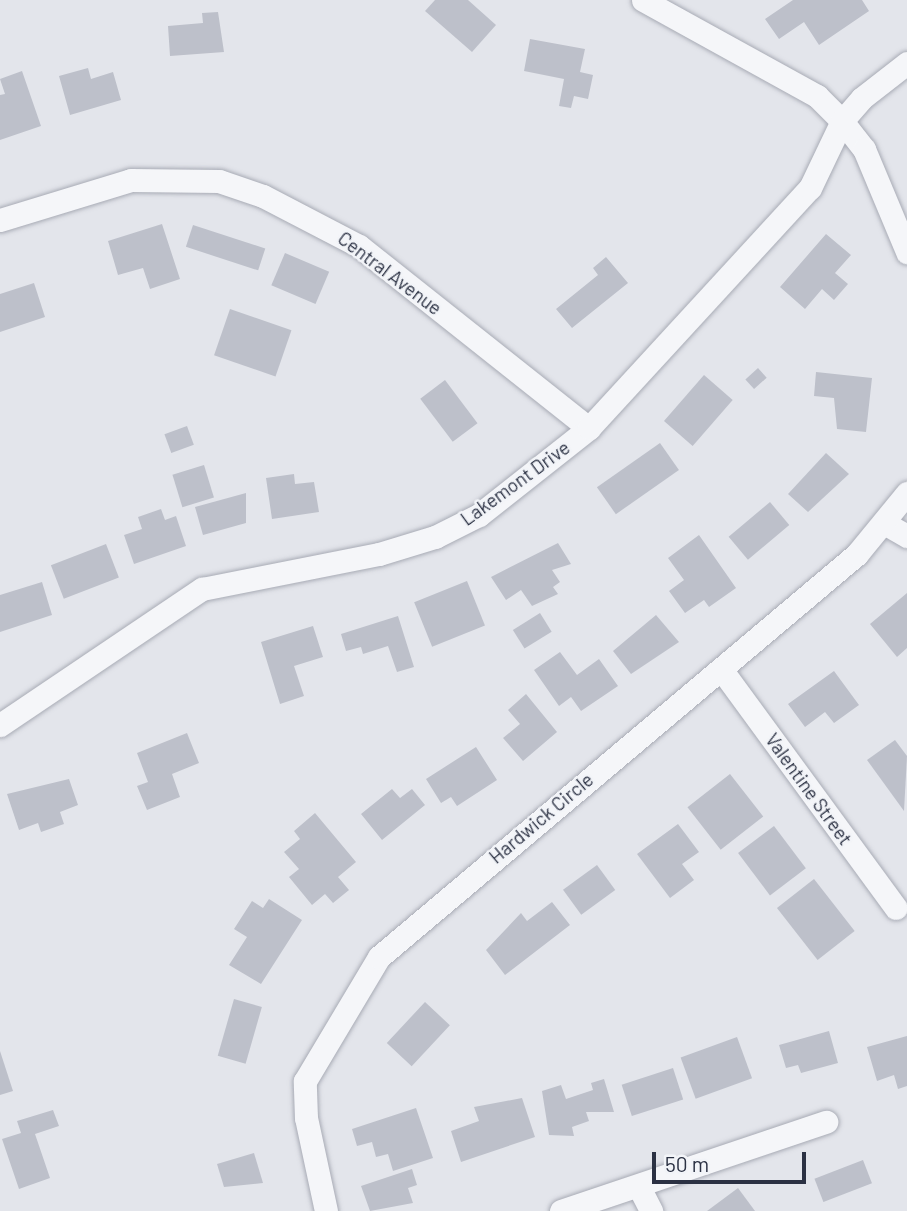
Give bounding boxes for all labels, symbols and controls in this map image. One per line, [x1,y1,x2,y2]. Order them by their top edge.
street label: Central Avenue [334,227,446,319]
street label: Lakemont Drive [456,436,574,530]
street label: Valentine Street [761,729,857,849]
street label: Hardwick Circle [484,768,598,868]
scale bar [655,1138,809,1182]
text: 50 m [665,1151,709,1176]

